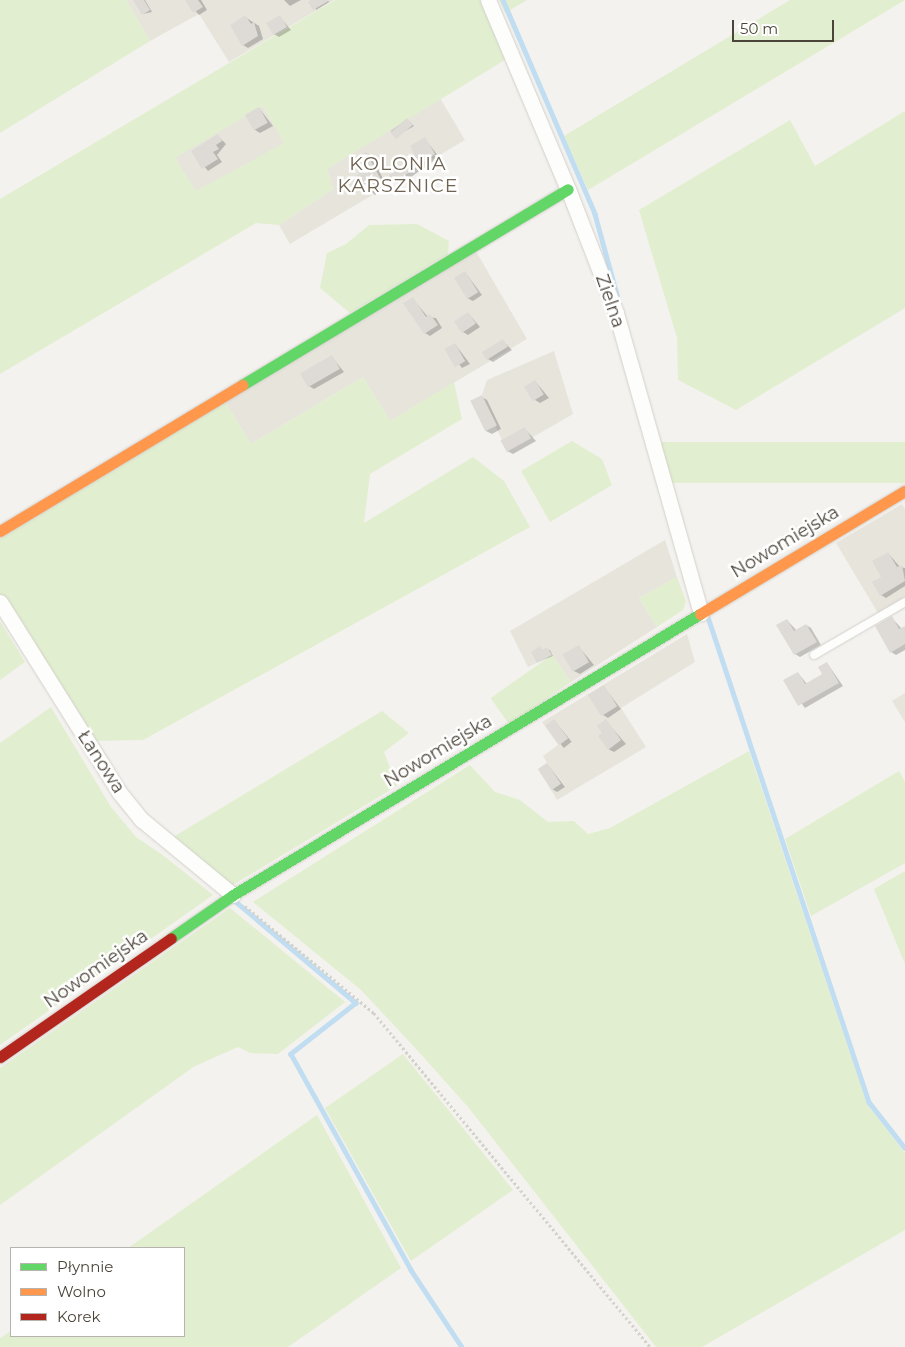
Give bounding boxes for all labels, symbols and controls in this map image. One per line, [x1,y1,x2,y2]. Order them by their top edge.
scale bar [735,10,838,42]
text: 50 m [740,19,778,38]
district label: KOLONIA KARSZNICE [336,153,460,197]
street label: Zielna [591,271,629,331]
street label: Nowomiejska [727,501,843,583]
street label: Nowomiejska [380,710,496,792]
street label: Łanowa [73,727,129,797]
street label: Nowomiejska [40,925,152,1013]
legend [10,1247,185,1337]
text: Płynnie [57,1257,113,1276]
text: Wolno [57,1282,106,1301]
text: Korek [57,1307,101,1326]

